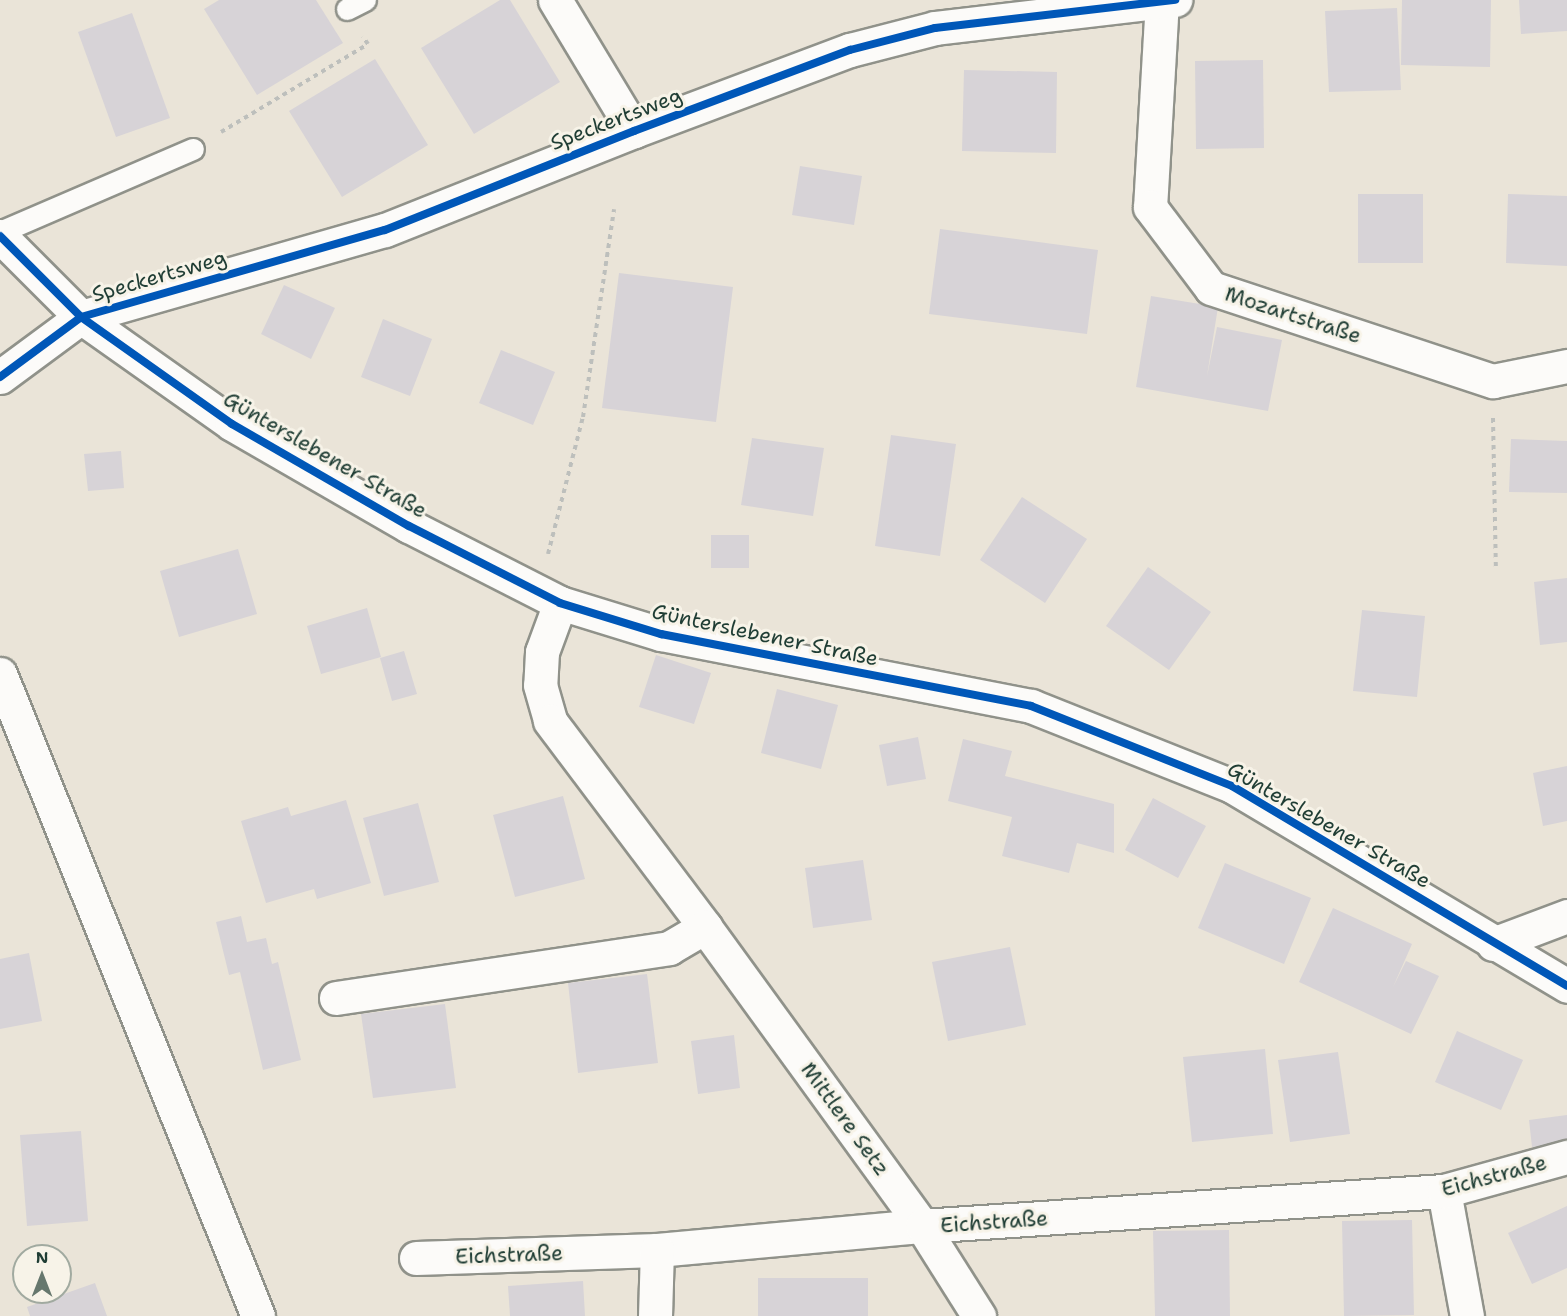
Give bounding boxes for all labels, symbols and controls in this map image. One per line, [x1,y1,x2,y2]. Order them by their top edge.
street label: Speckertsweg [547,82,685,156]
street label: Speckertsweg [89,245,229,307]
street label: Mozartstraße [1222,281,1364,349]
street label: Günterslebener Straße [219,386,431,524]
street label: Günterslebener Straße [650,599,880,671]
street label: Günterslebener Straße [1223,756,1435,894]
street label: Mittlere Setz [796,1058,894,1180]
street label: Eichstraße [1439,1150,1549,1202]
street label: Eichstraße [939,1206,1049,1238]
street label: Eichstraße [455,1241,563,1269]
north arrow [12,1244,72,1304]
text: N [36,1247,48,1268]

